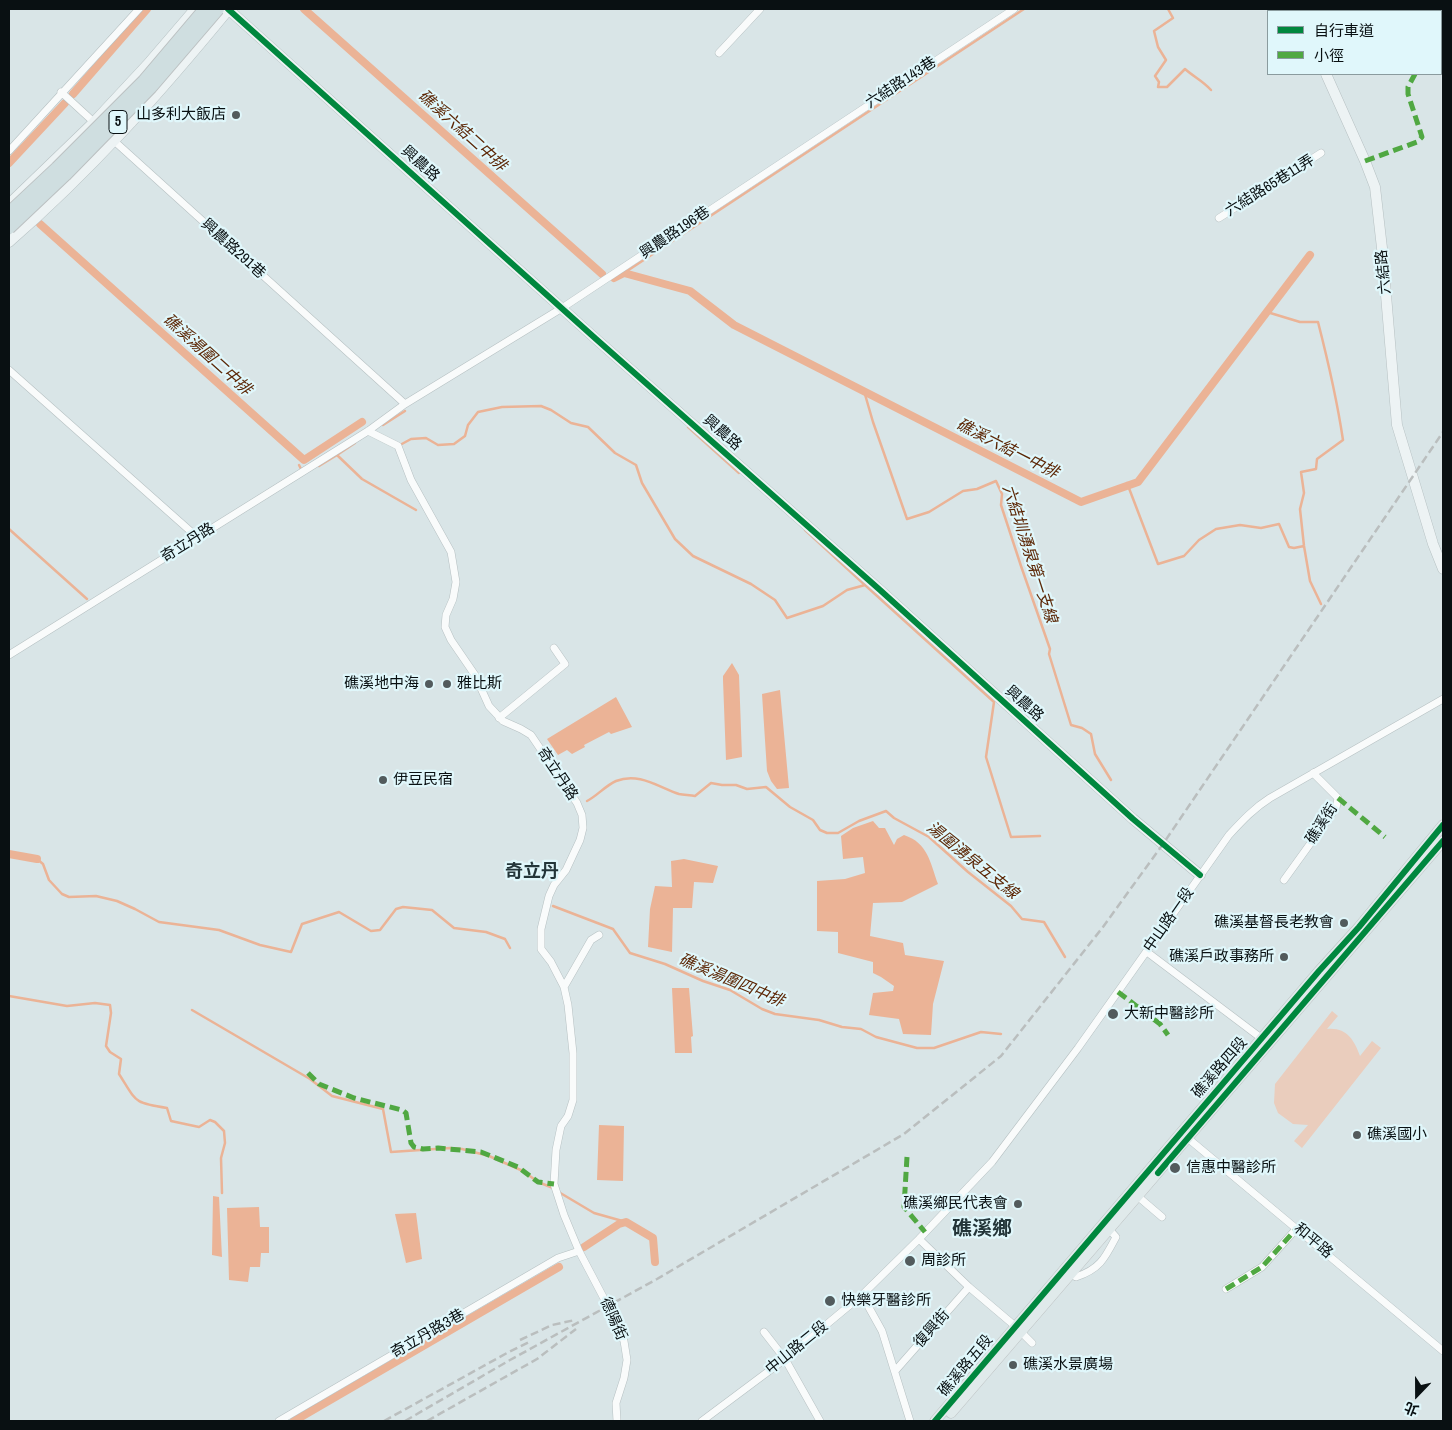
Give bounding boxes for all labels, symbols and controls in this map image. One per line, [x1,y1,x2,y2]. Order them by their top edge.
legend [1267,10,1442,75]
text: 自行車道 [1314,20,1374,41]
text: 小徑 [1314,45,1344,66]
street label: 六結路143巷 [862,54,940,112]
water label: 礁溪六結二中排 [414,86,510,176]
place label: 山多利大飯店 [136,106,226,124]
marker: 山多利大飯店 [230,109,242,121]
road number: 5 [109,110,127,134]
street label: 興農路 [397,142,443,186]
street label: 六結路65巷11弄 [1222,151,1318,221]
street label: 興農路196巷 [637,203,713,263]
street label: 興農路291巷 [197,215,269,283]
street label: 六結路 [1373,249,1395,295]
water label: 礁溪湯圍二中排 [159,310,255,400]
street label: 興農路 [699,411,745,455]
water label: 礁溪六結一中排 [953,415,1061,483]
water label: 六結圳湧泉第一支線 [998,483,1060,625]
street label: 奇立丹路 [158,519,218,567]
place label: 礁溪地中海 [344,675,419,693]
place label: 雅比斯 [457,675,502,693]
marker: 礁溪地中海 [423,678,435,690]
marker: 雅比斯 [441,678,453,690]
street label: 興農路 [1001,682,1047,726]
street label: 奇立丹路 [533,744,581,804]
place label: 伊豆民宿 [393,771,453,789]
marker: 伊豆民宿 [377,774,389,786]
street label: 礁溪街 [1302,800,1342,848]
water label: 湯圍湧泉五支線 [922,818,1022,904]
district label: 奇立丹 [505,861,559,883]
street label: 中山路一段 [1140,884,1198,956]
place label: 礁溪基督長老教會 [1214,914,1334,932]
marker: 礁溪基督長老教會 [1338,917,1350,929]
place label: 礁溪戶政事務所 [1169,948,1274,966]
water label: 礁溪湯圍四中排 [676,950,786,1012]
marker: 礁溪戶政事務所 [1278,951,1290,963]
place label: 大新中醫診所 [1124,1005,1214,1023]
marker: 大新中醫診所 [1106,1007,1120,1021]
street label: 礁溪路四段 [1189,1034,1251,1102]
place label: 礁溪國小 [1367,1126,1427,1144]
marker: 礁溪國小 [1351,1129,1363,1141]
place label: 信惠中醫診所 [1186,1159,1276,1177]
marker: 信惠中醫診所 [1168,1161,1182,1175]
place label: 礁溪鄉民代表會 [903,1195,1008,1213]
marker: 礁溪鄉民代表會 [1012,1198,1024,1210]
district label: 礁溪鄉 [952,1218,1012,1242]
street label: 和平路 [1290,1220,1336,1262]
place label: 周診所 [921,1252,966,1270]
marker: 周診所 [903,1254,917,1268]
place label: 快樂牙醫診所 [841,1292,931,1310]
marker: 快樂牙醫診所 [823,1294,837,1308]
street label: 德陽街 [596,1295,630,1343]
street label: 奇立丹路3巷 [388,1306,468,1362]
street label: 復興街 [910,1306,954,1352]
street label: 中山路二段 [762,1317,832,1379]
street label: 礁溪路五段 [935,1331,997,1401]
place label: 礁溪水景廣場 [1023,1356,1113,1374]
marker: 礁溪水景廣場 [1007,1359,1019,1371]
north arrow [1392,1370,1442,1420]
text: 北 [1402,1398,1421,1420]

